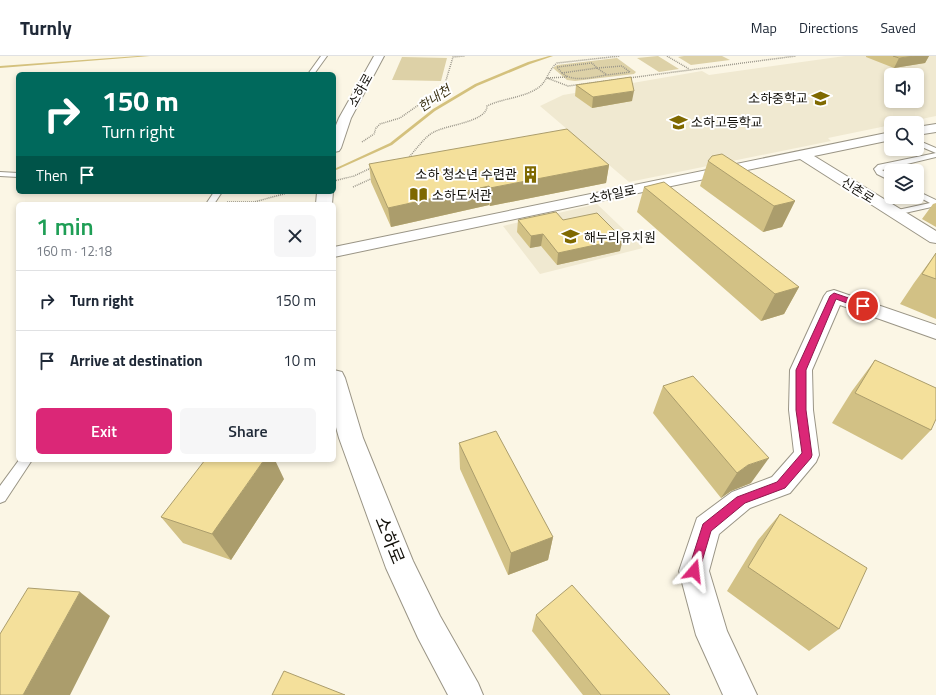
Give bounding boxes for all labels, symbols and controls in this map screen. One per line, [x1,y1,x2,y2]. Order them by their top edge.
text: Turnly [20,13,72,42]
text: Map [751,17,777,38]
text: Directions [799,17,858,38]
text: Saved [880,17,916,38]
map controls [884,68,924,204]
button: sound [884,68,924,108]
street label: 소하로 [343,69,377,111]
text: 150 m [102,79,179,122]
water label: 한내천 [414,79,455,116]
icon: right [36,88,88,140]
place label: 소하중학교 [748,88,808,108]
school or university icon: 소하중학교 [811,88,831,108]
school or university icon: 소하고등학교 [668,112,688,132]
place label: 소하고등학교 [691,112,763,132]
button: search [884,116,924,156]
text: Turn right [102,118,175,145]
text: Then [36,164,68,187]
icon: arrive [76,164,98,186]
place label: 소하 청소년 수련관 [416,164,517,184]
building icon: 소하 청소년 수련관 [520,164,540,184]
button: layers [884,164,924,204]
street label: 신촌로 [837,172,879,208]
street label: 소하일로 [587,179,638,209]
library icon: 소하도서관 [409,185,429,205]
place label: 소하도서관 [432,185,492,205]
text: 1 min [36,208,94,244]
button: close [274,215,316,257]
school or university icon: 해누리유치원 [561,227,581,247]
place label: 해누리유치원 [584,227,656,247]
text: 160 m · 12:18 [36,241,112,261]
text: Turn right [70,289,134,312]
text: 150 m [275,289,316,312]
pin [846,289,880,323]
icon: right [36,290,58,312]
icon: arrive [852,295,874,317]
text: Arrive at destination [70,349,203,372]
text: 10 m [283,349,316,372]
icon: arrive [36,350,58,372]
button: Exit [36,408,172,454]
button: Share [180,408,316,454]
street label: 소하로 [368,512,412,568]
position arrow [673,550,715,592]

